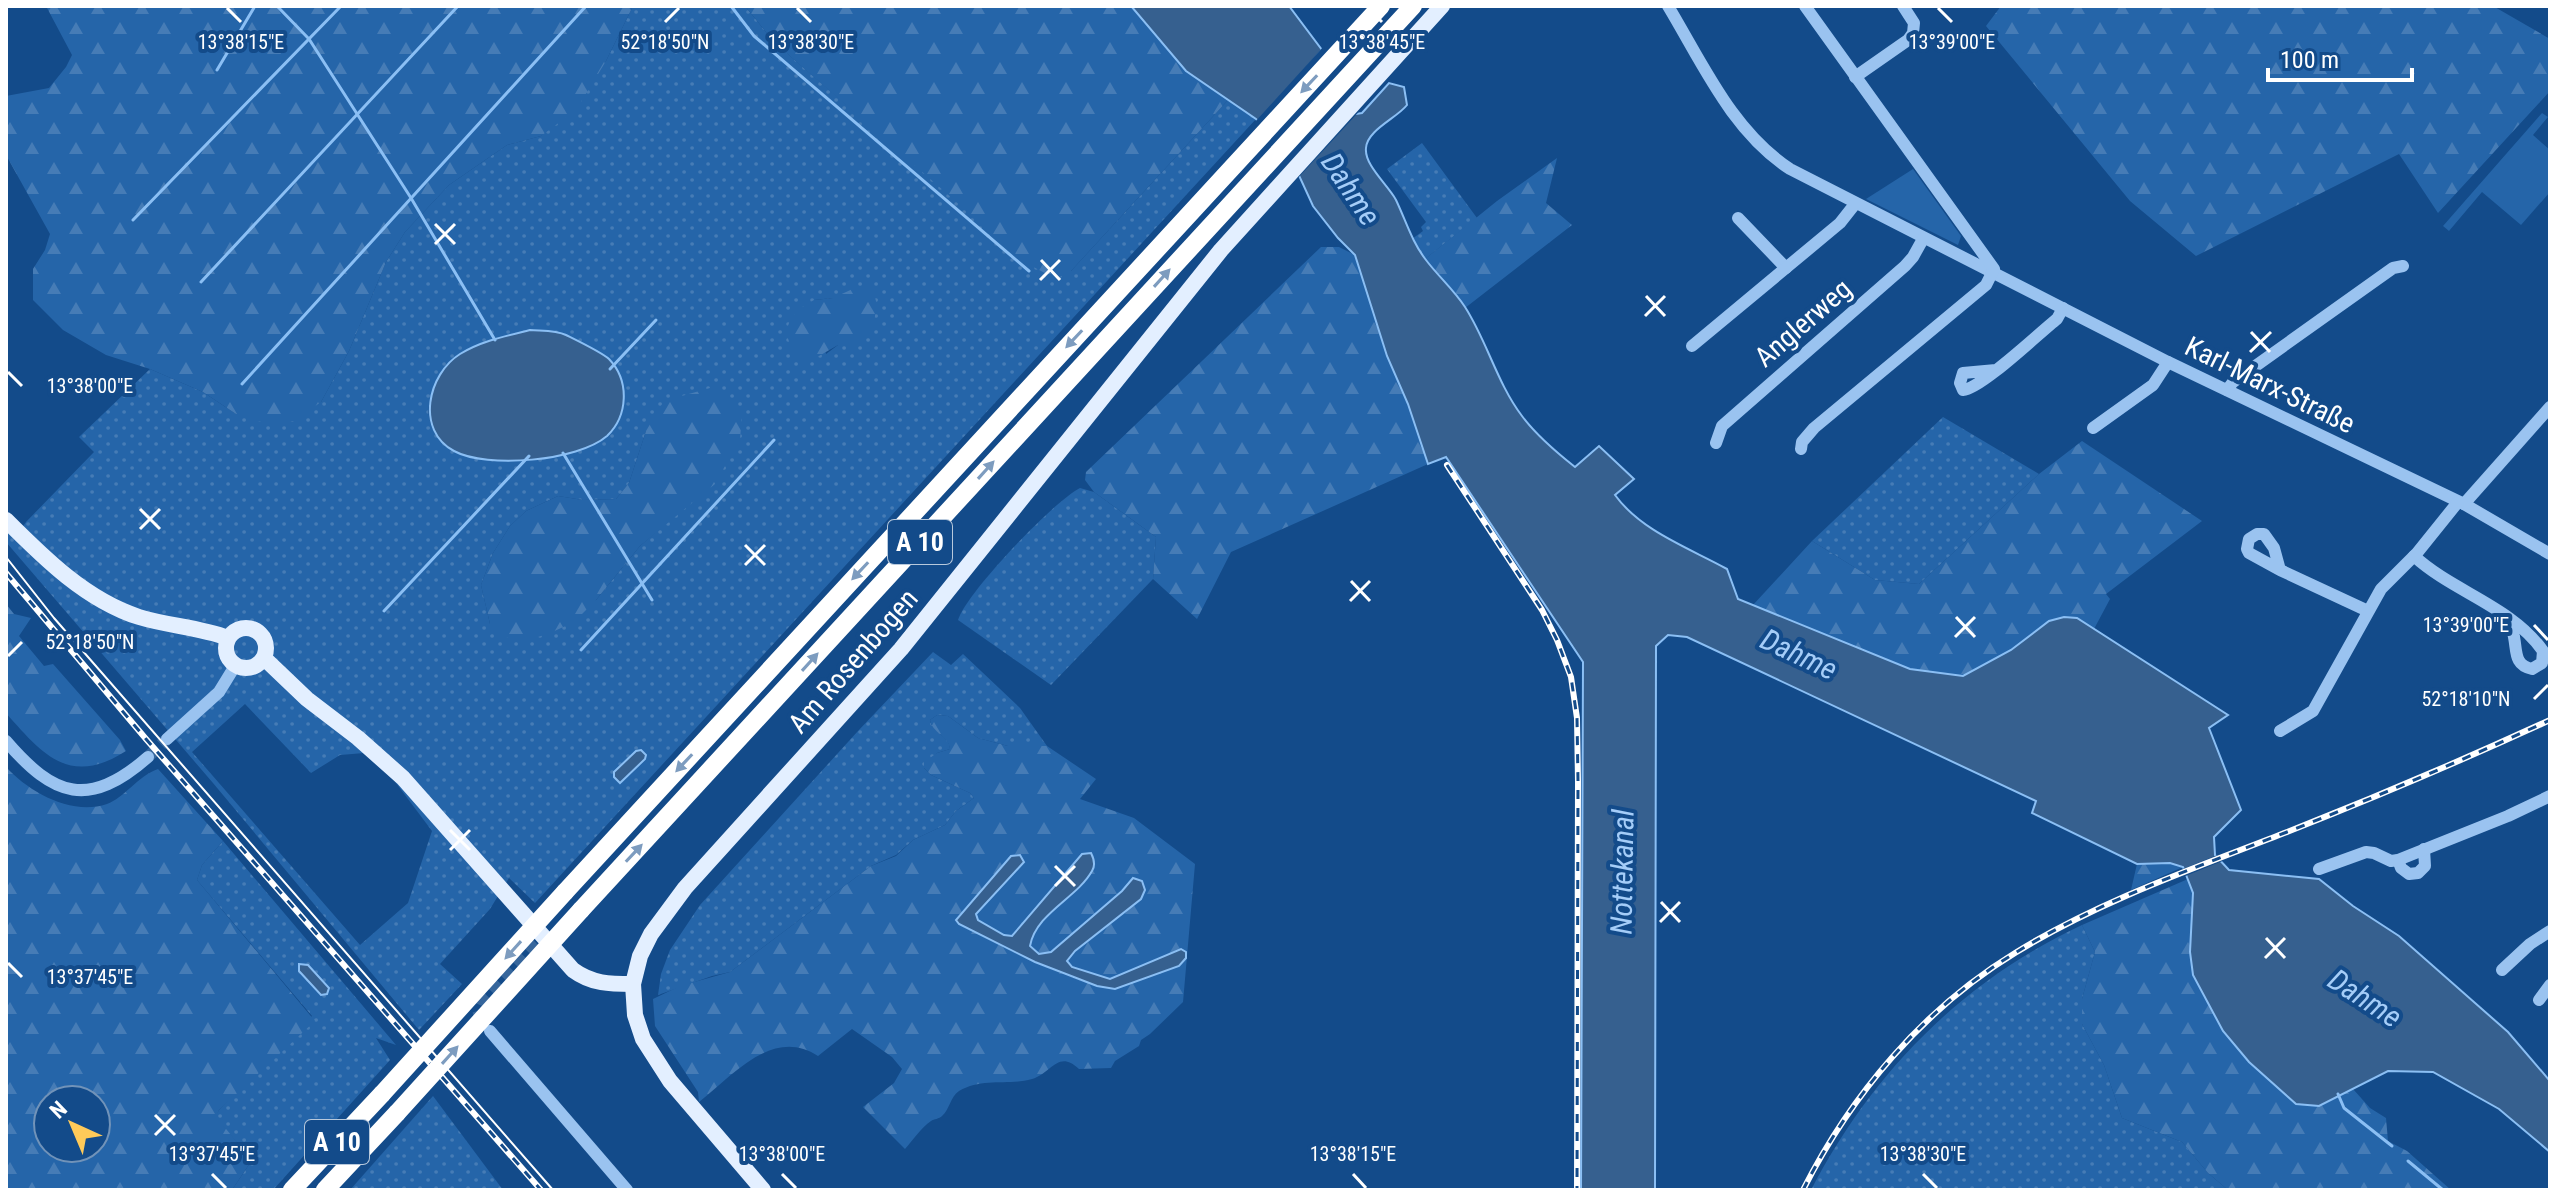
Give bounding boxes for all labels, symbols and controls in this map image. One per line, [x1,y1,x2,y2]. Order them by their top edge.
text: 13°38'15"E [198,30,284,54]
text: 52°18'50"N [620,30,710,54]
text: 13°38'30"E [768,30,854,54]
text: 13°38'45"E [1339,30,1425,54]
text: 13°39'00"E [1909,30,1995,54]
scale bar [2268,32,2412,82]
text: 100 m [2280,46,2339,74]
one-way arrow [1301,74,1319,93]
water label: Dahme [1314,146,1388,232]
one-way arrow [1152,269,1170,288]
street label: Anglerweg [1748,272,1858,374]
one-way arrow [1066,329,1084,348]
street label: Karl-Marx-Straße [2180,330,2360,440]
text: 13°38'00"E [47,374,133,398]
one-way arrow [976,461,994,480]
road number: A 10 [888,520,952,564]
one-way arrow [852,562,870,581]
street label: Am Rosenbogen [781,582,925,740]
text: 13°39'00"E [2423,613,2509,637]
water label: Dahme [1755,621,1843,687]
text: 52°18'50"N [45,630,135,654]
one-way arrow [801,652,819,671]
text: 52°18'10"N [2421,687,2511,711]
one-way arrow [676,753,694,772]
water label: Nottekanal [1603,809,1641,935]
one-way arrow [624,844,642,863]
one-way arrow [504,940,522,959]
water label: Dahme [2322,961,2408,1035]
text: 13°37'45"E [47,965,133,989]
one-way arrow [440,1045,458,1064]
north arrow [32,1084,112,1164]
text: N [45,1096,72,1124]
road number: A 10 [305,1120,369,1164]
text: 13°37'45"E [169,1142,255,1166]
text: 13°38'00"E [739,1142,825,1166]
text: 13°38'15"E [1310,1142,1396,1166]
text: 13°38'30"E [1880,1142,1966,1166]

